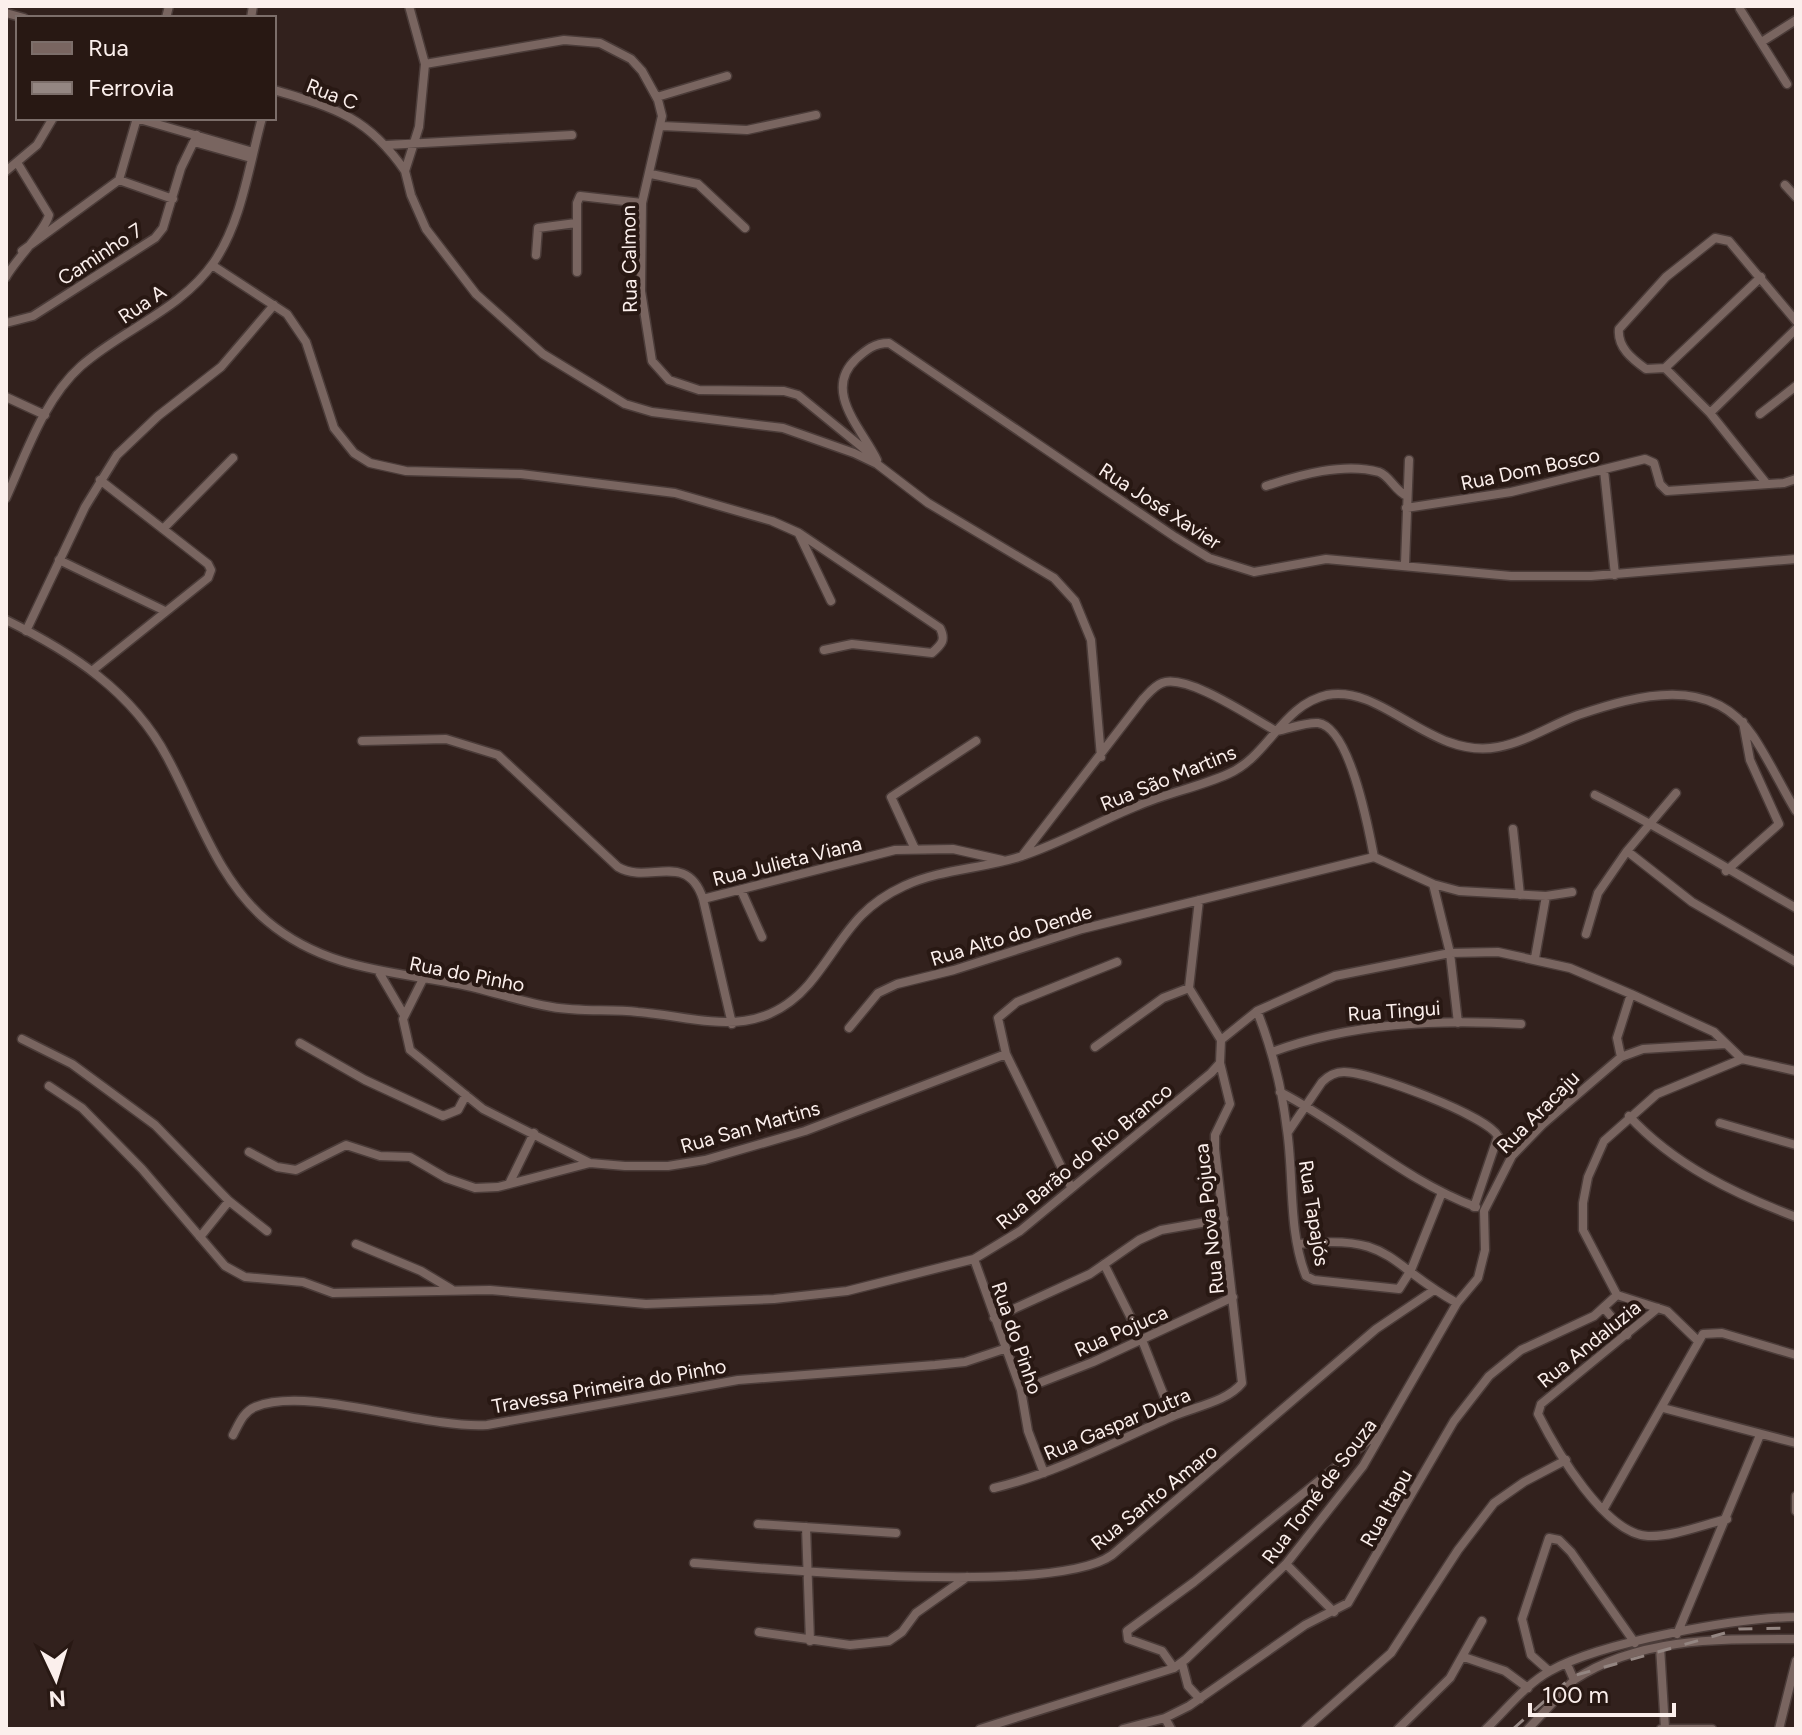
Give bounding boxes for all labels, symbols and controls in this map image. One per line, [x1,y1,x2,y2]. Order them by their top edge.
legend [16,16,276,120]
text: Rua [88,33,129,62]
text: Ferrovia [88,73,174,102]
street label: Rua C [303,73,361,115]
street label: Rua Calmon [616,205,642,313]
street label: Caminho 7 [53,218,147,290]
street label: Rua A [114,279,171,329]
street label: Rua Dom Bosco [1458,443,1602,495]
street label: Rua José Xavier [1095,458,1226,554]
street label: Rua São Martins [1097,740,1239,816]
street label: Rua Julieta Viana [710,831,864,891]
street label: Rua Alto do Dende [927,899,1095,971]
street label: Rua do Pinho [407,951,527,997]
street label: Rua Tingui [1347,996,1441,1026]
street label: Rua Aracaju [1492,1066,1584,1158]
street label: Rua Barão do Rio Branco [991,1078,1177,1234]
street label: Rua San Martins [677,1096,823,1158]
street label: Rua Nova Pojuca [1189,1142,1229,1296]
street label: Rua Tapajós [1294,1158,1334,1268]
street label: Rua do Pinho [987,1279,1047,1397]
street label: Rua Andaluzia [1533,1295,1645,1393]
street label: Rua Pojuca [1071,1300,1171,1362]
street label: Travessa Primeira do Pinho [490,1354,728,1418]
street label: Rua Gaspar Dutra [1040,1382,1194,1466]
street label: Rua Tomé de Souza [1257,1414,1381,1568]
street label: Rua Santo Amaro [1086,1439,1222,1555]
street label: Rua Itapu [1355,1465,1417,1551]
north arrow [16,1639,96,1719]
scale bar [1530,1667,1674,1717]
text: 100 m [1542,1680,1609,1709]
text: N [48,1684,67,1713]

